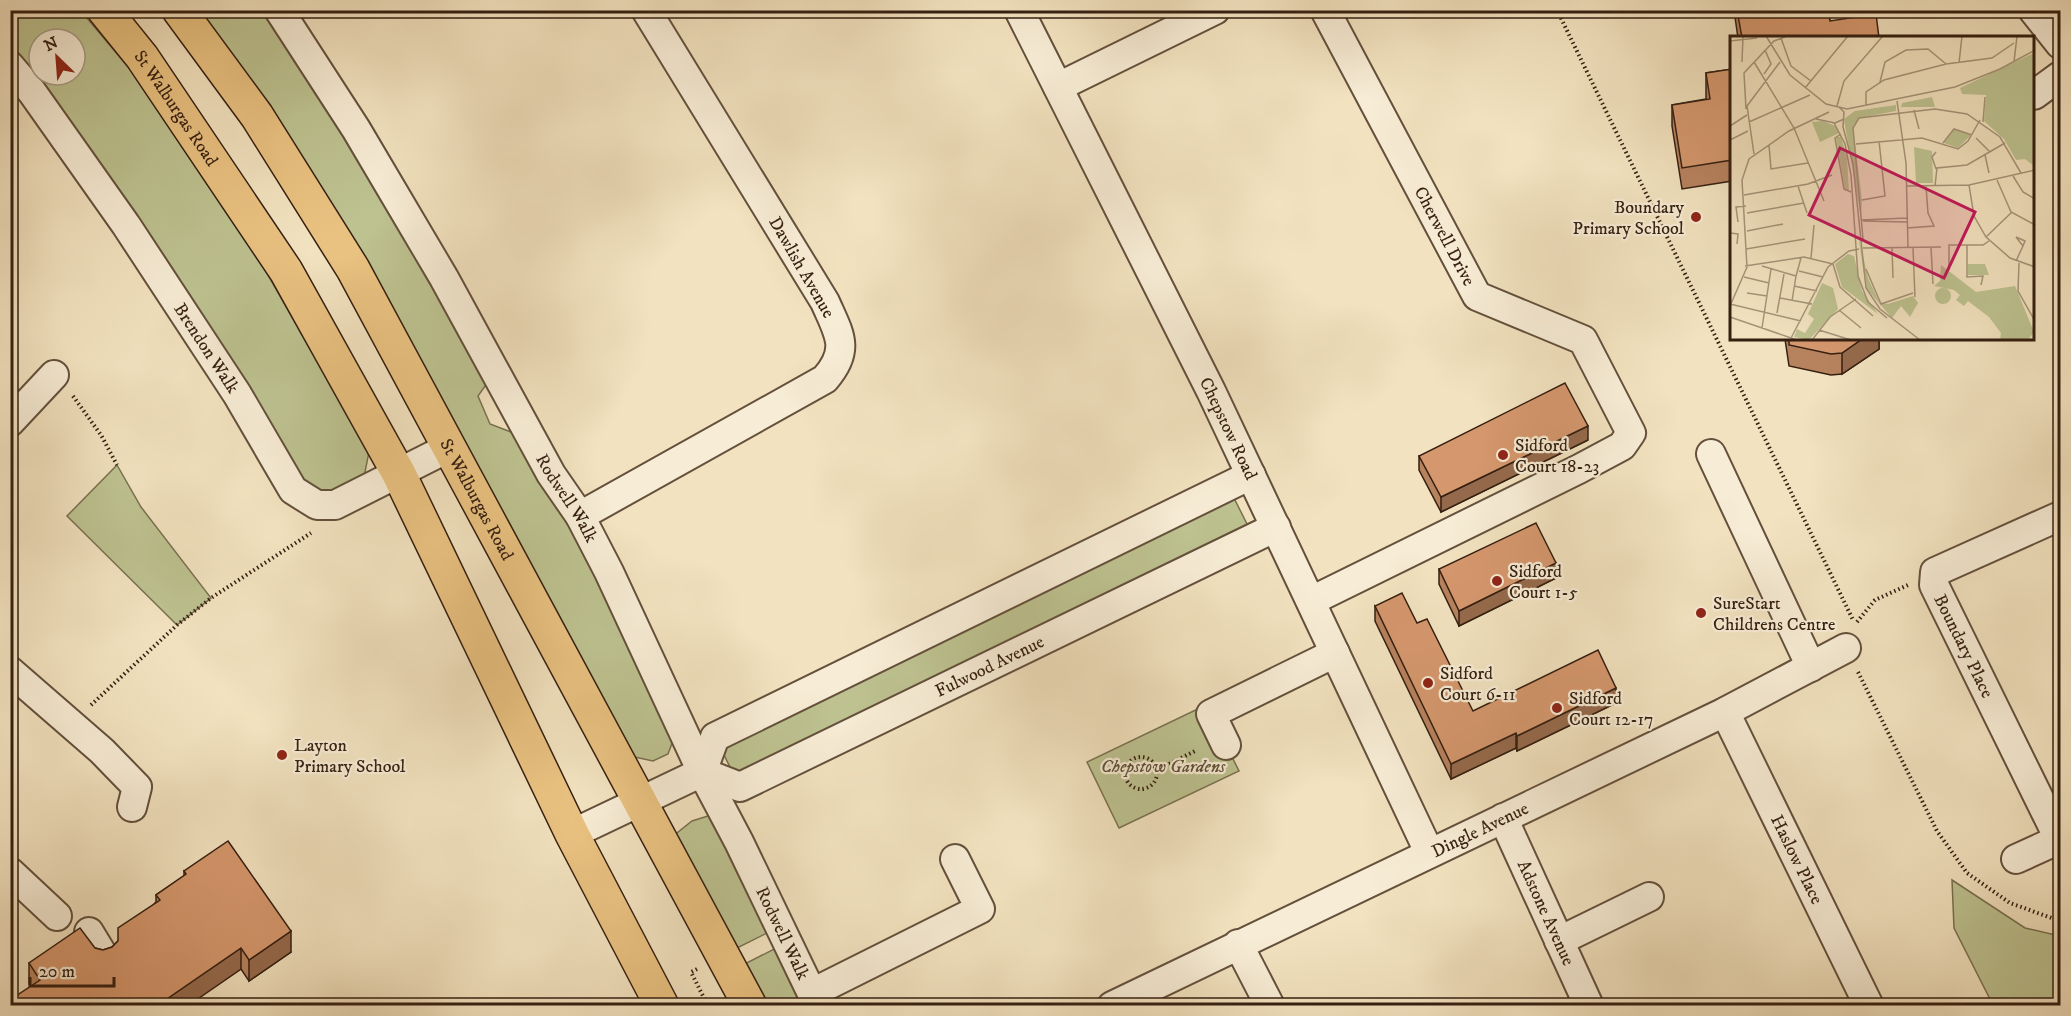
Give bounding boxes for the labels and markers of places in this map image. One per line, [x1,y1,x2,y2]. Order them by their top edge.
place label: Boundary Primary School [1573,197,1685,240]
marker: Boundary Primary School [1689,210,1703,224]
place label: Sidford Court 18-23 [1515,435,1599,478]
marker: Sidford Court 18-23 [1496,448,1510,462]
place label: Sidford Court 1-5 [1509,561,1578,604]
marker: Sidford Court 1-5 [1490,574,1504,588]
place label: SureStart Childrens Centre [1713,593,1836,636]
marker: SureStart Childrens Centre [1694,606,1708,620]
place label: Sidford Court 6-11 [1440,663,1516,706]
marker: Sidford Court 6-11 [1421,676,1435,690]
place label: Sidford Court 12-17 [1569,688,1654,731]
marker: Sidford Court 12-17 [1550,701,1564,715]
place label: Layton Primary School [294,735,406,778]
marker: Layton Primary School [275,748,289,762]

